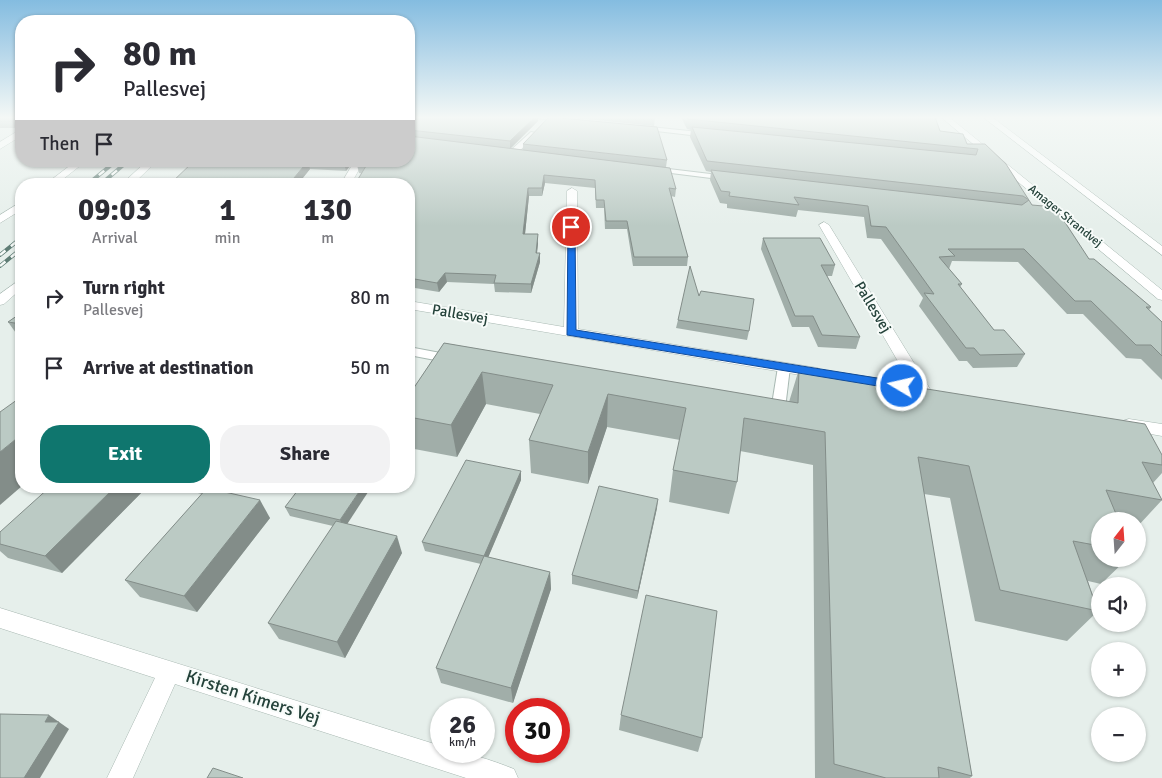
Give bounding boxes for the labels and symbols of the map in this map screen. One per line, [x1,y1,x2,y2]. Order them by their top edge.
street label: Amager Strandvej [1025,181,1105,251]
pin [550,206,592,248]
street label: Pallesvej [851,278,895,336]
street label: Pallesvej [431,300,489,328]
position arrow [875,359,927,411]
north arrow [1091,512,1146,568]
street label: Kirsten Kimers Vej [183,665,323,729]
speed limit sign: 30 [505,698,570,763]

